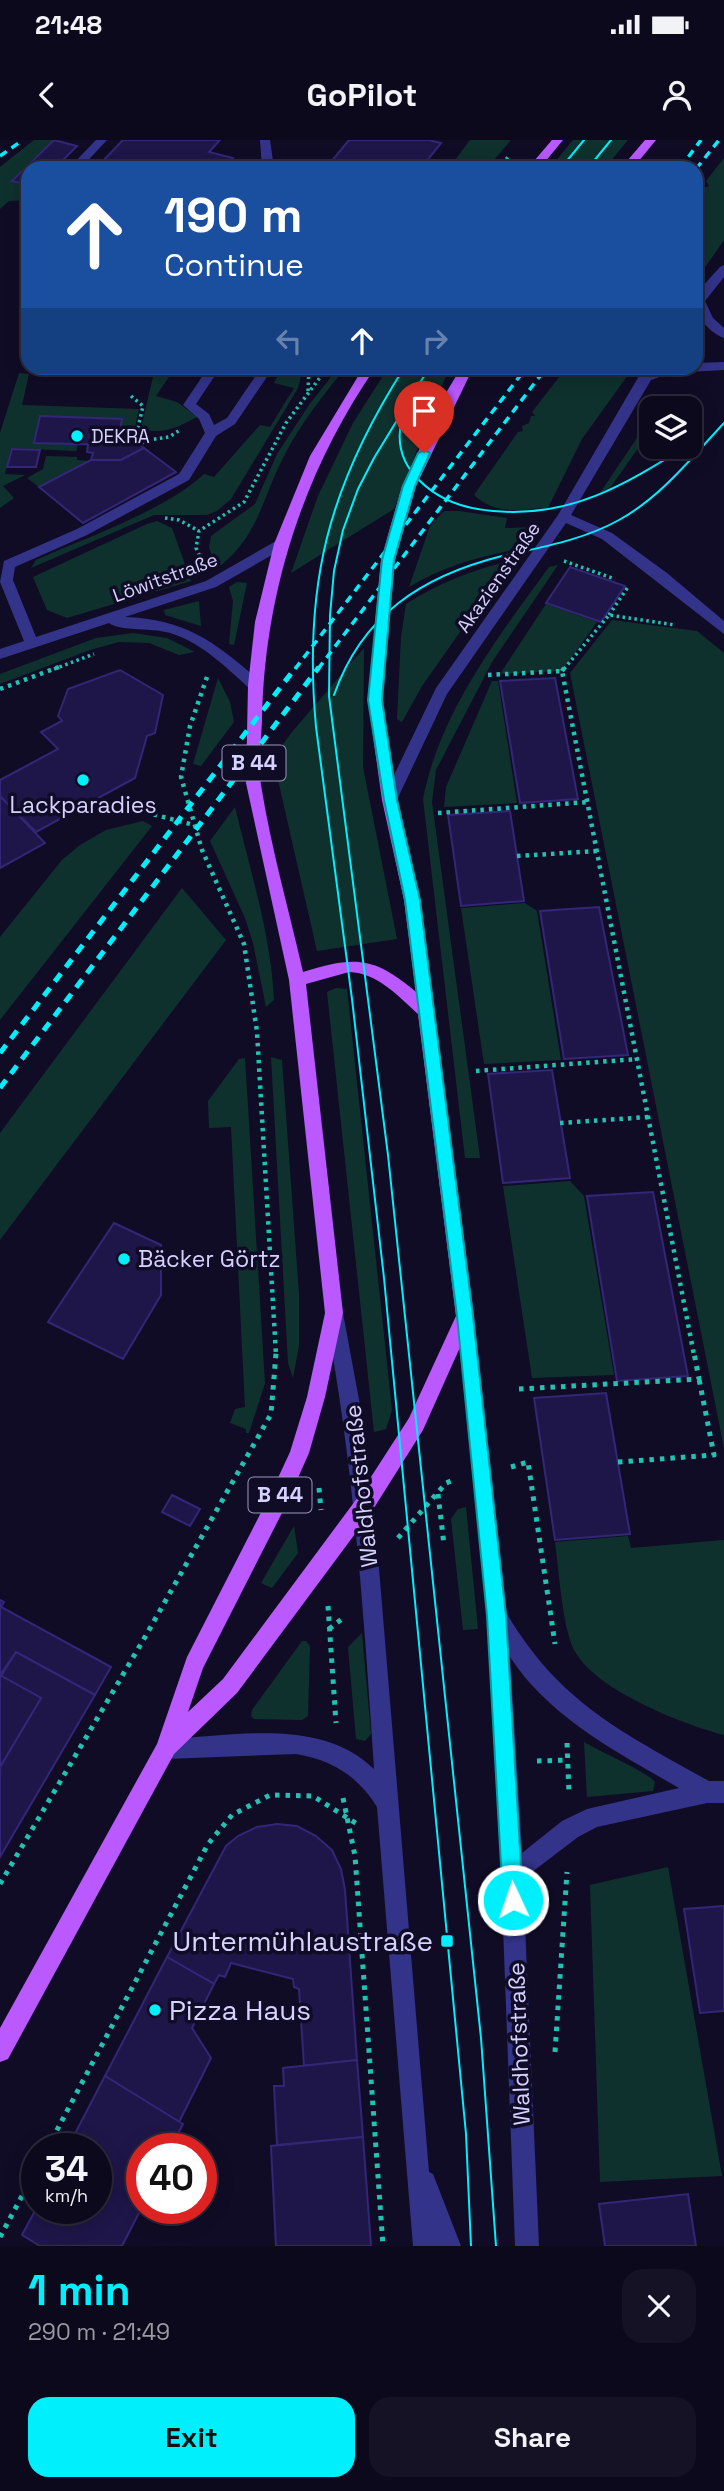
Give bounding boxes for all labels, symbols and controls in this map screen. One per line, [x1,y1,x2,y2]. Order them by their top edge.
text: 21:48 [35,8,102,42]
text: GoPilot [307,75,417,115]
icon: back [28,76,66,114]
icon: person [658,76,696,114]
text: 190 m [164,184,302,246]
icon: ahead [49,189,140,280]
text: Continue [164,245,304,285]
icon: left [270,322,308,360]
icon: ahead [343,322,381,360]
icon: right [416,322,454,360]
pin [394,381,454,453]
icon: arrive [405,392,443,430]
map controls [639,396,702,459]
button: layers [639,396,702,459]
place label: DEKRA [91,424,150,449]
marker: DEKRA [69,428,85,444]
street label: Akazienstraße [451,517,546,638]
street label: Löwitstraße [109,547,221,608]
road number: B 44 [222,746,286,780]
marker: Lackparadies [75,772,91,788]
place label: Lackparadies [9,790,157,820]
place label: Bäcker Görtz [138,1244,280,1274]
marker: Bäcker Görtz [116,1251,132,1267]
street label: Waldhofstraße [338,1403,384,1569]
road number: B 44 [248,1478,312,1512]
position arrow [476,1863,550,1937]
place label: Untermühlaustraße [173,1923,433,1959]
marker: Untermühlaustraße [439,1933,455,1949]
street label: Waldhofstraße [501,1962,537,2126]
place label: Pizza Haus [169,1992,311,2028]
marker: Pizza Haus [147,2002,163,2018]
speed limit sign: 40 [126,2133,217,2224]
text: 34 [45,2147,88,2191]
text: km/h [45,2184,88,2207]
text: 1 min [28,2264,131,2317]
button: close [622,2269,696,2343]
text: 290 m · 21:49 [28,2317,170,2347]
button: Exit [28,2397,355,2477]
button: Share [369,2397,696,2477]

